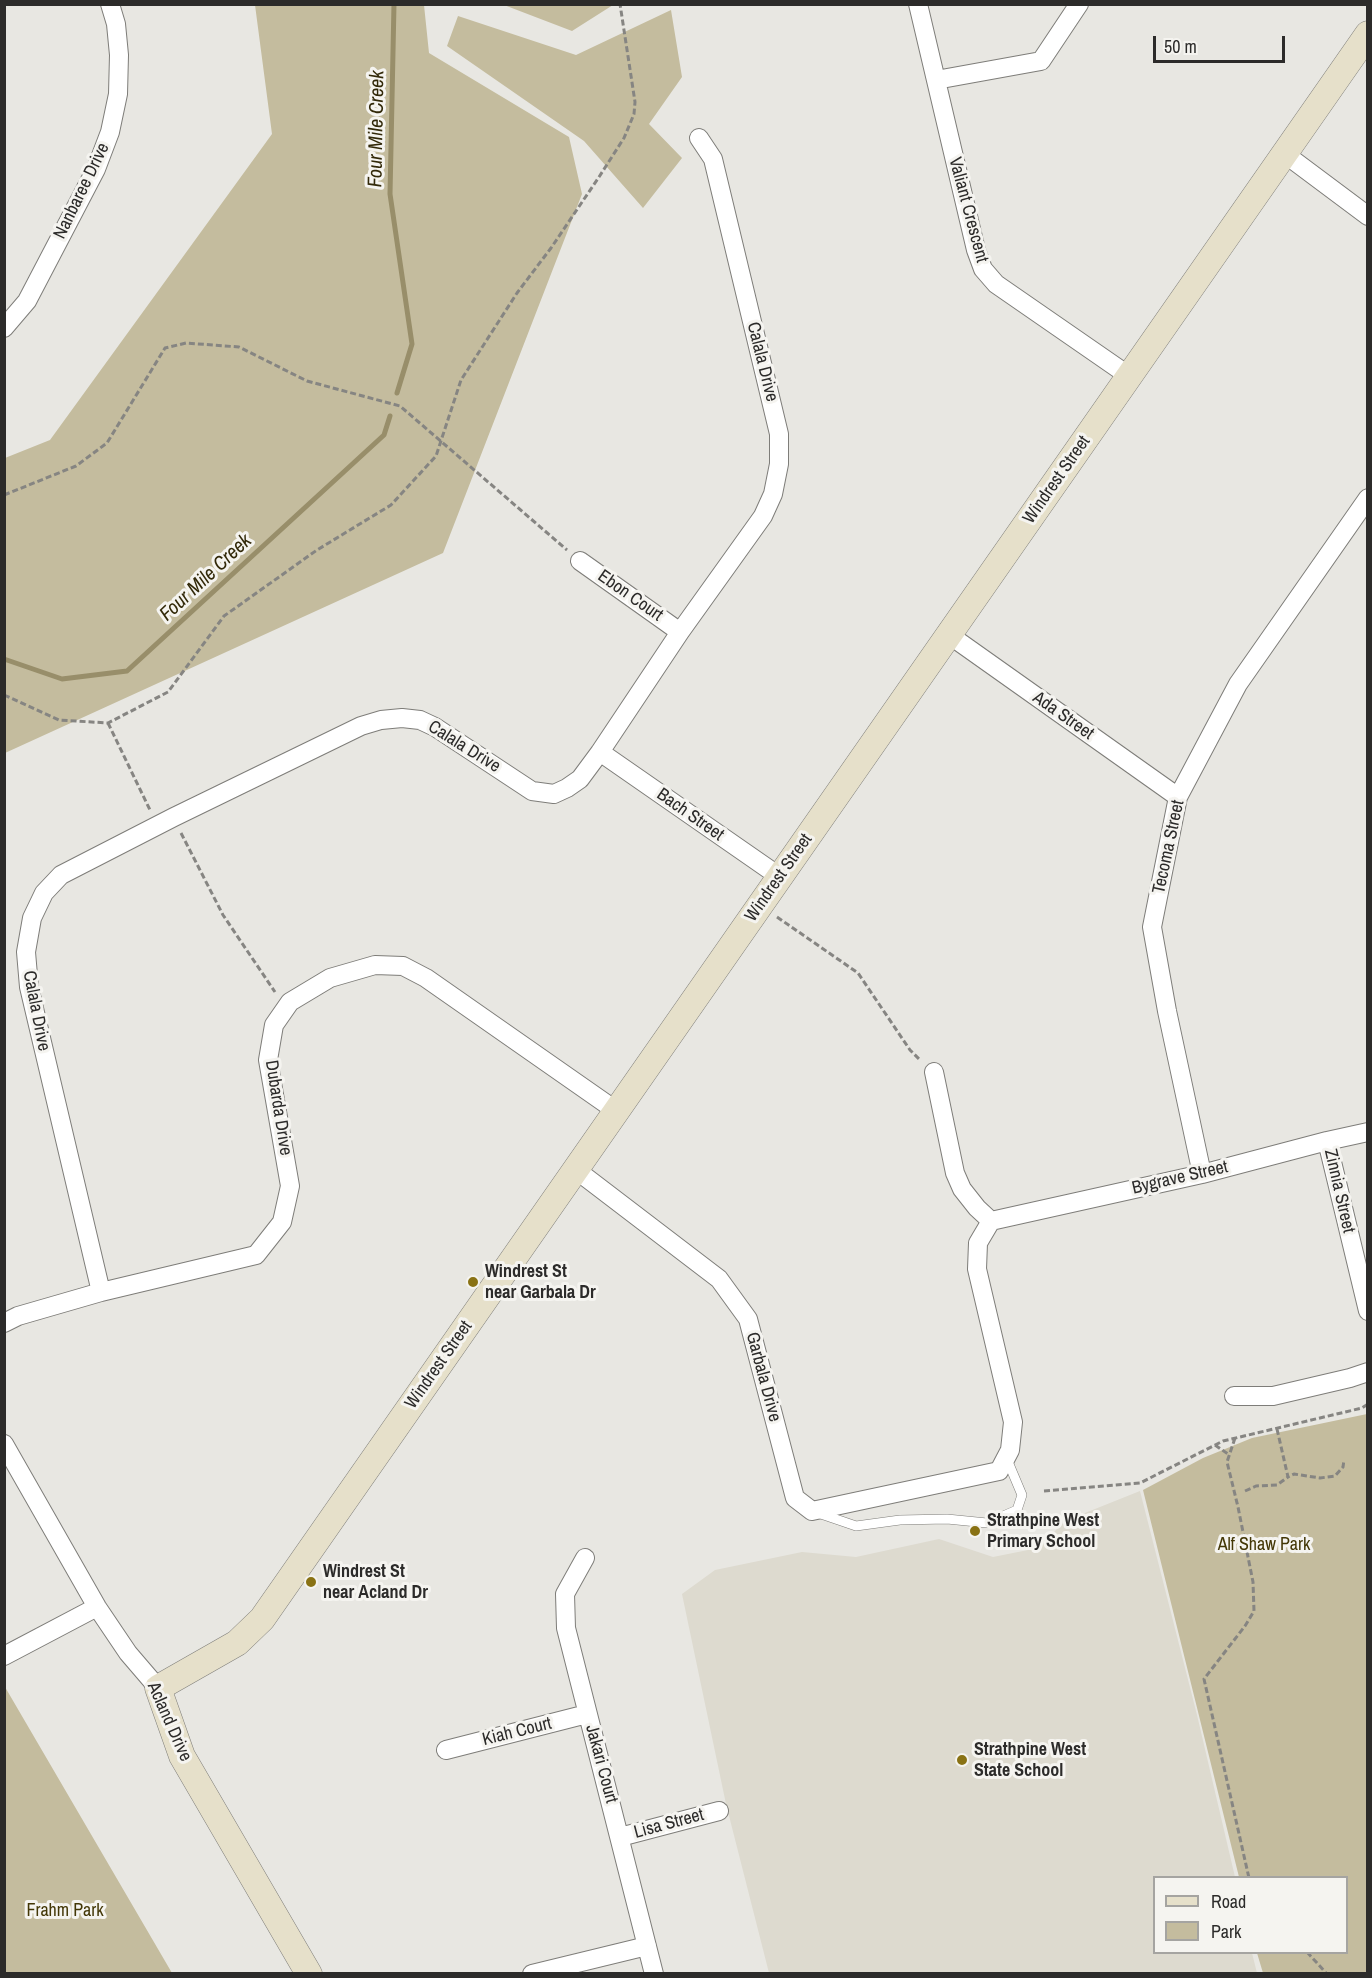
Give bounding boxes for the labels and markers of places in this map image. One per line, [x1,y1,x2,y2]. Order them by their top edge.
place label: Windrest St near Garbala Dr [485,1261,596,1304]
marker: Windrest St near Garbala Dr [466,1275,480,1289]
place label: Strathpine West Primary School [987,1510,1099,1552]
marker: Strathpine West Primary School [968,1524,982,1538]
place label: Windrest St near Acland Dr [323,1561,428,1604]
marker: Windrest St near Acland Dr [304,1575,318,1589]
place label: Strathpine West State School [974,1739,1086,1782]
marker: Strathpine West State School [955,1753,969,1767]

